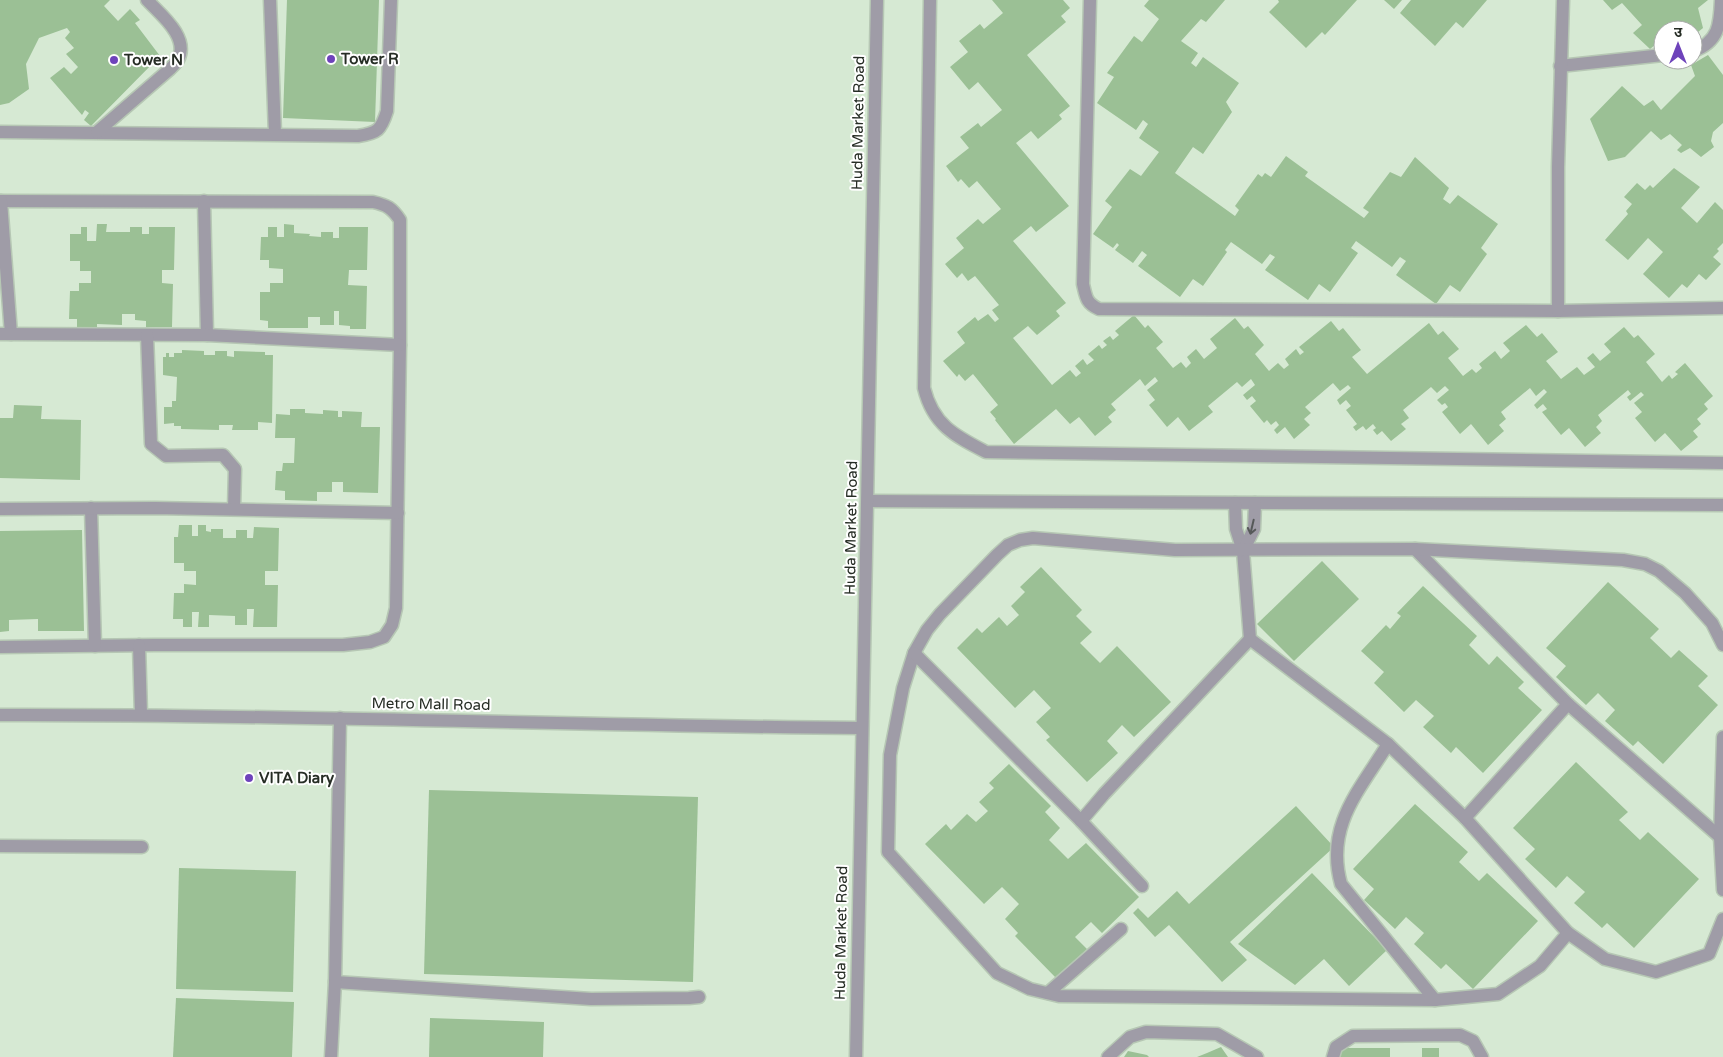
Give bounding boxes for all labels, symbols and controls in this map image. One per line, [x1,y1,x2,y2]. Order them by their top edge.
north arrow [1653,20,1703,70]
text: उ [1674,24,1683,41]
place label: Tower R [340,50,399,68]
place label: Tower N [123,51,183,69]
marker: Tower R [325,53,337,65]
marker: Tower N [108,54,120,66]
street label: Huda Market Road [848,56,868,190]
street label: Huda Market Road [841,461,861,595]
one-way arrow [1247,519,1256,535]
street label: Metro Mall Road [371,694,491,714]
place label: VITA Diary [259,769,334,788]
marker: VITA Diary [243,772,255,784]
street label: Huda Market Road [831,866,851,1000]

